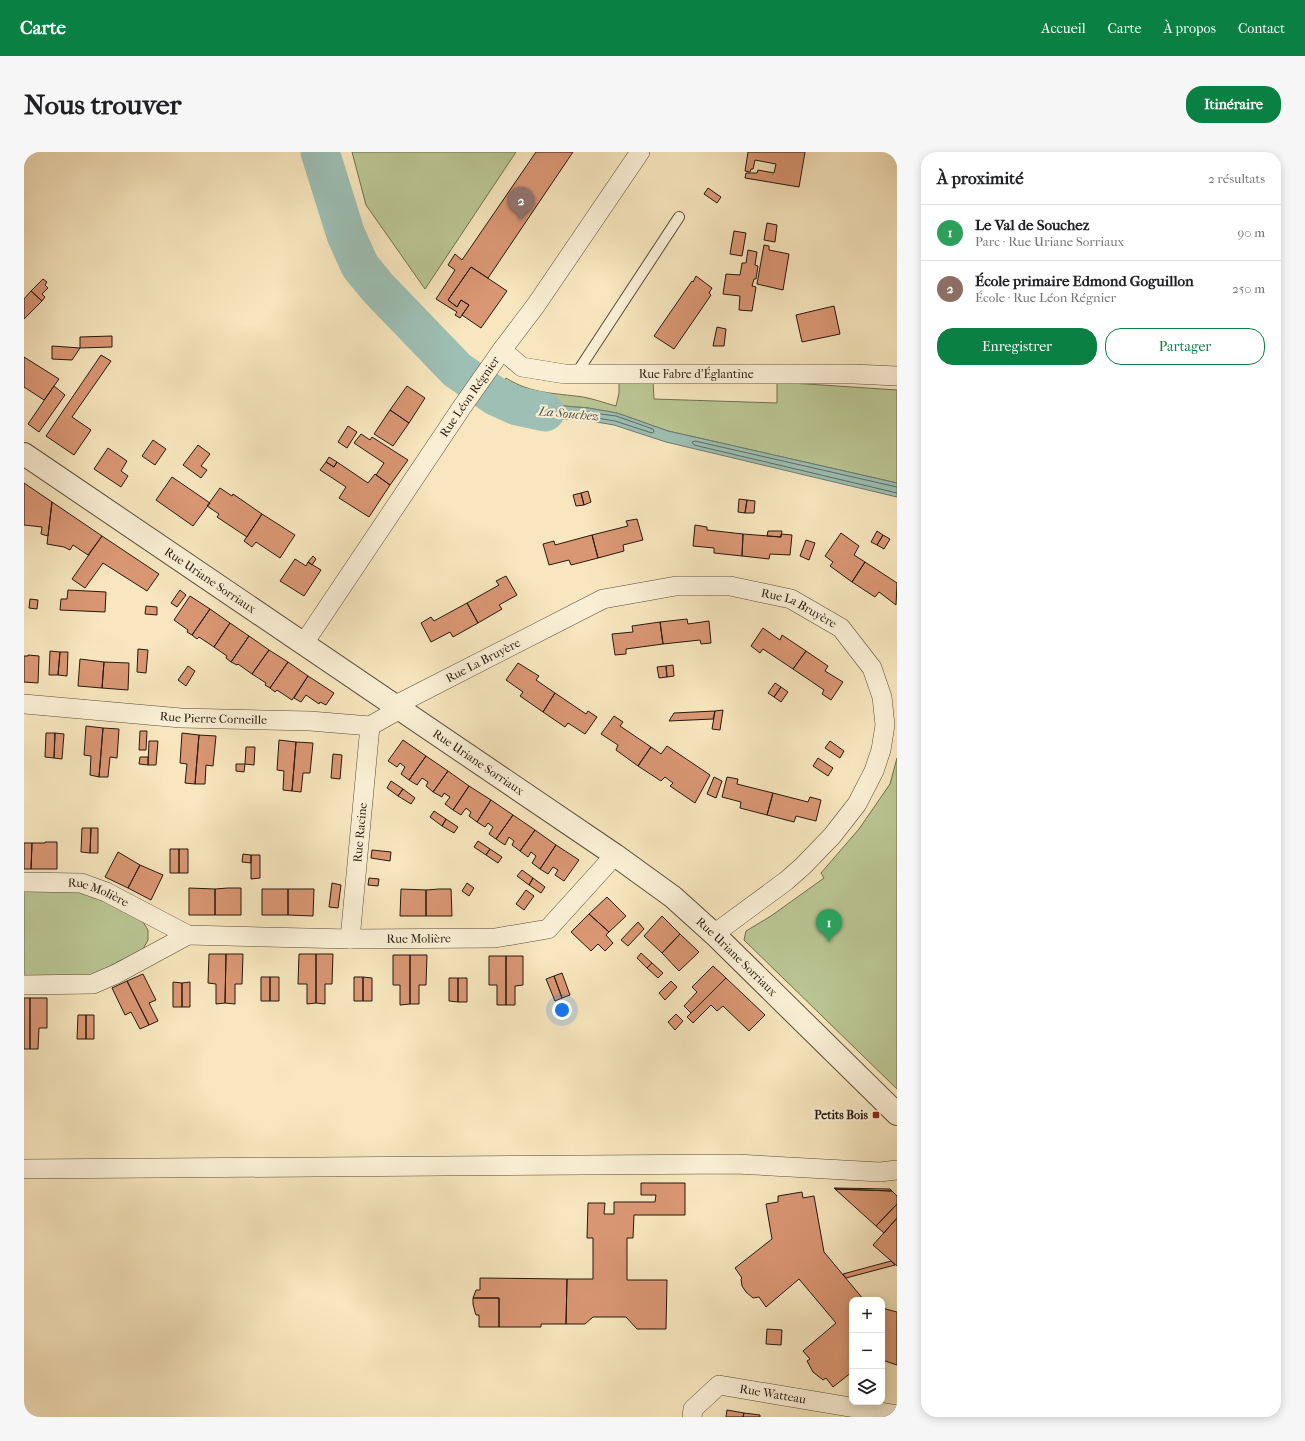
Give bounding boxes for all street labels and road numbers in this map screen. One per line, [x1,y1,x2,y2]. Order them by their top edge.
street label: Rue Léon Régnier [437,353,503,440]
street label: Rue Fabre d'Églantine [639,366,754,381]
street label: Rue Uriane Sorriaux [162,544,259,617]
street label: Rue La Bruyère [760,586,839,631]
street label: Rue La Bruyère [443,636,523,685]
street label: Rue Pierre Corneille [159,709,267,727]
street label: Rue Uriane Sorriaux [430,726,527,799]
street label: Rue Racine [350,802,370,863]
street label: Rue Molière [68,876,131,910]
street label: Rue Uriane Sorriaux [693,914,780,1000]
street label: Rue Molière [387,931,451,946]
street label: Rue Watteau [739,1382,807,1407]

